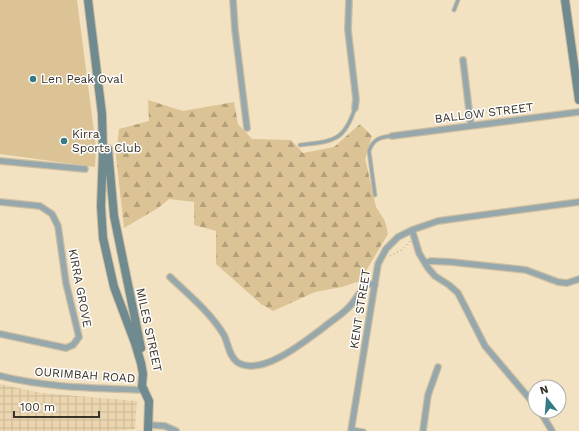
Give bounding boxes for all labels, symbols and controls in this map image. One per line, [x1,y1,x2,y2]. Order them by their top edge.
place label: Len Peak Oval [41,72,124,86]
marker: Len Peak Oval [28,74,38,84]
street label: BALLOW STREET [434,100,534,126]
place label: Kirra Sports Club [72,127,141,155]
marker: Kirra Sports Club [59,136,69,146]
street label: KIRRA GROVE [66,248,95,329]
street label: KENT STREET [347,268,373,350]
street label: MILES STREET [133,287,165,373]
street label: OURIMBAH ROAD [34,364,136,386]
north arrow [527,379,567,419]
text: N [538,383,550,397]
scale bar [14,393,99,419]
text: 100 m [20,400,55,414]

